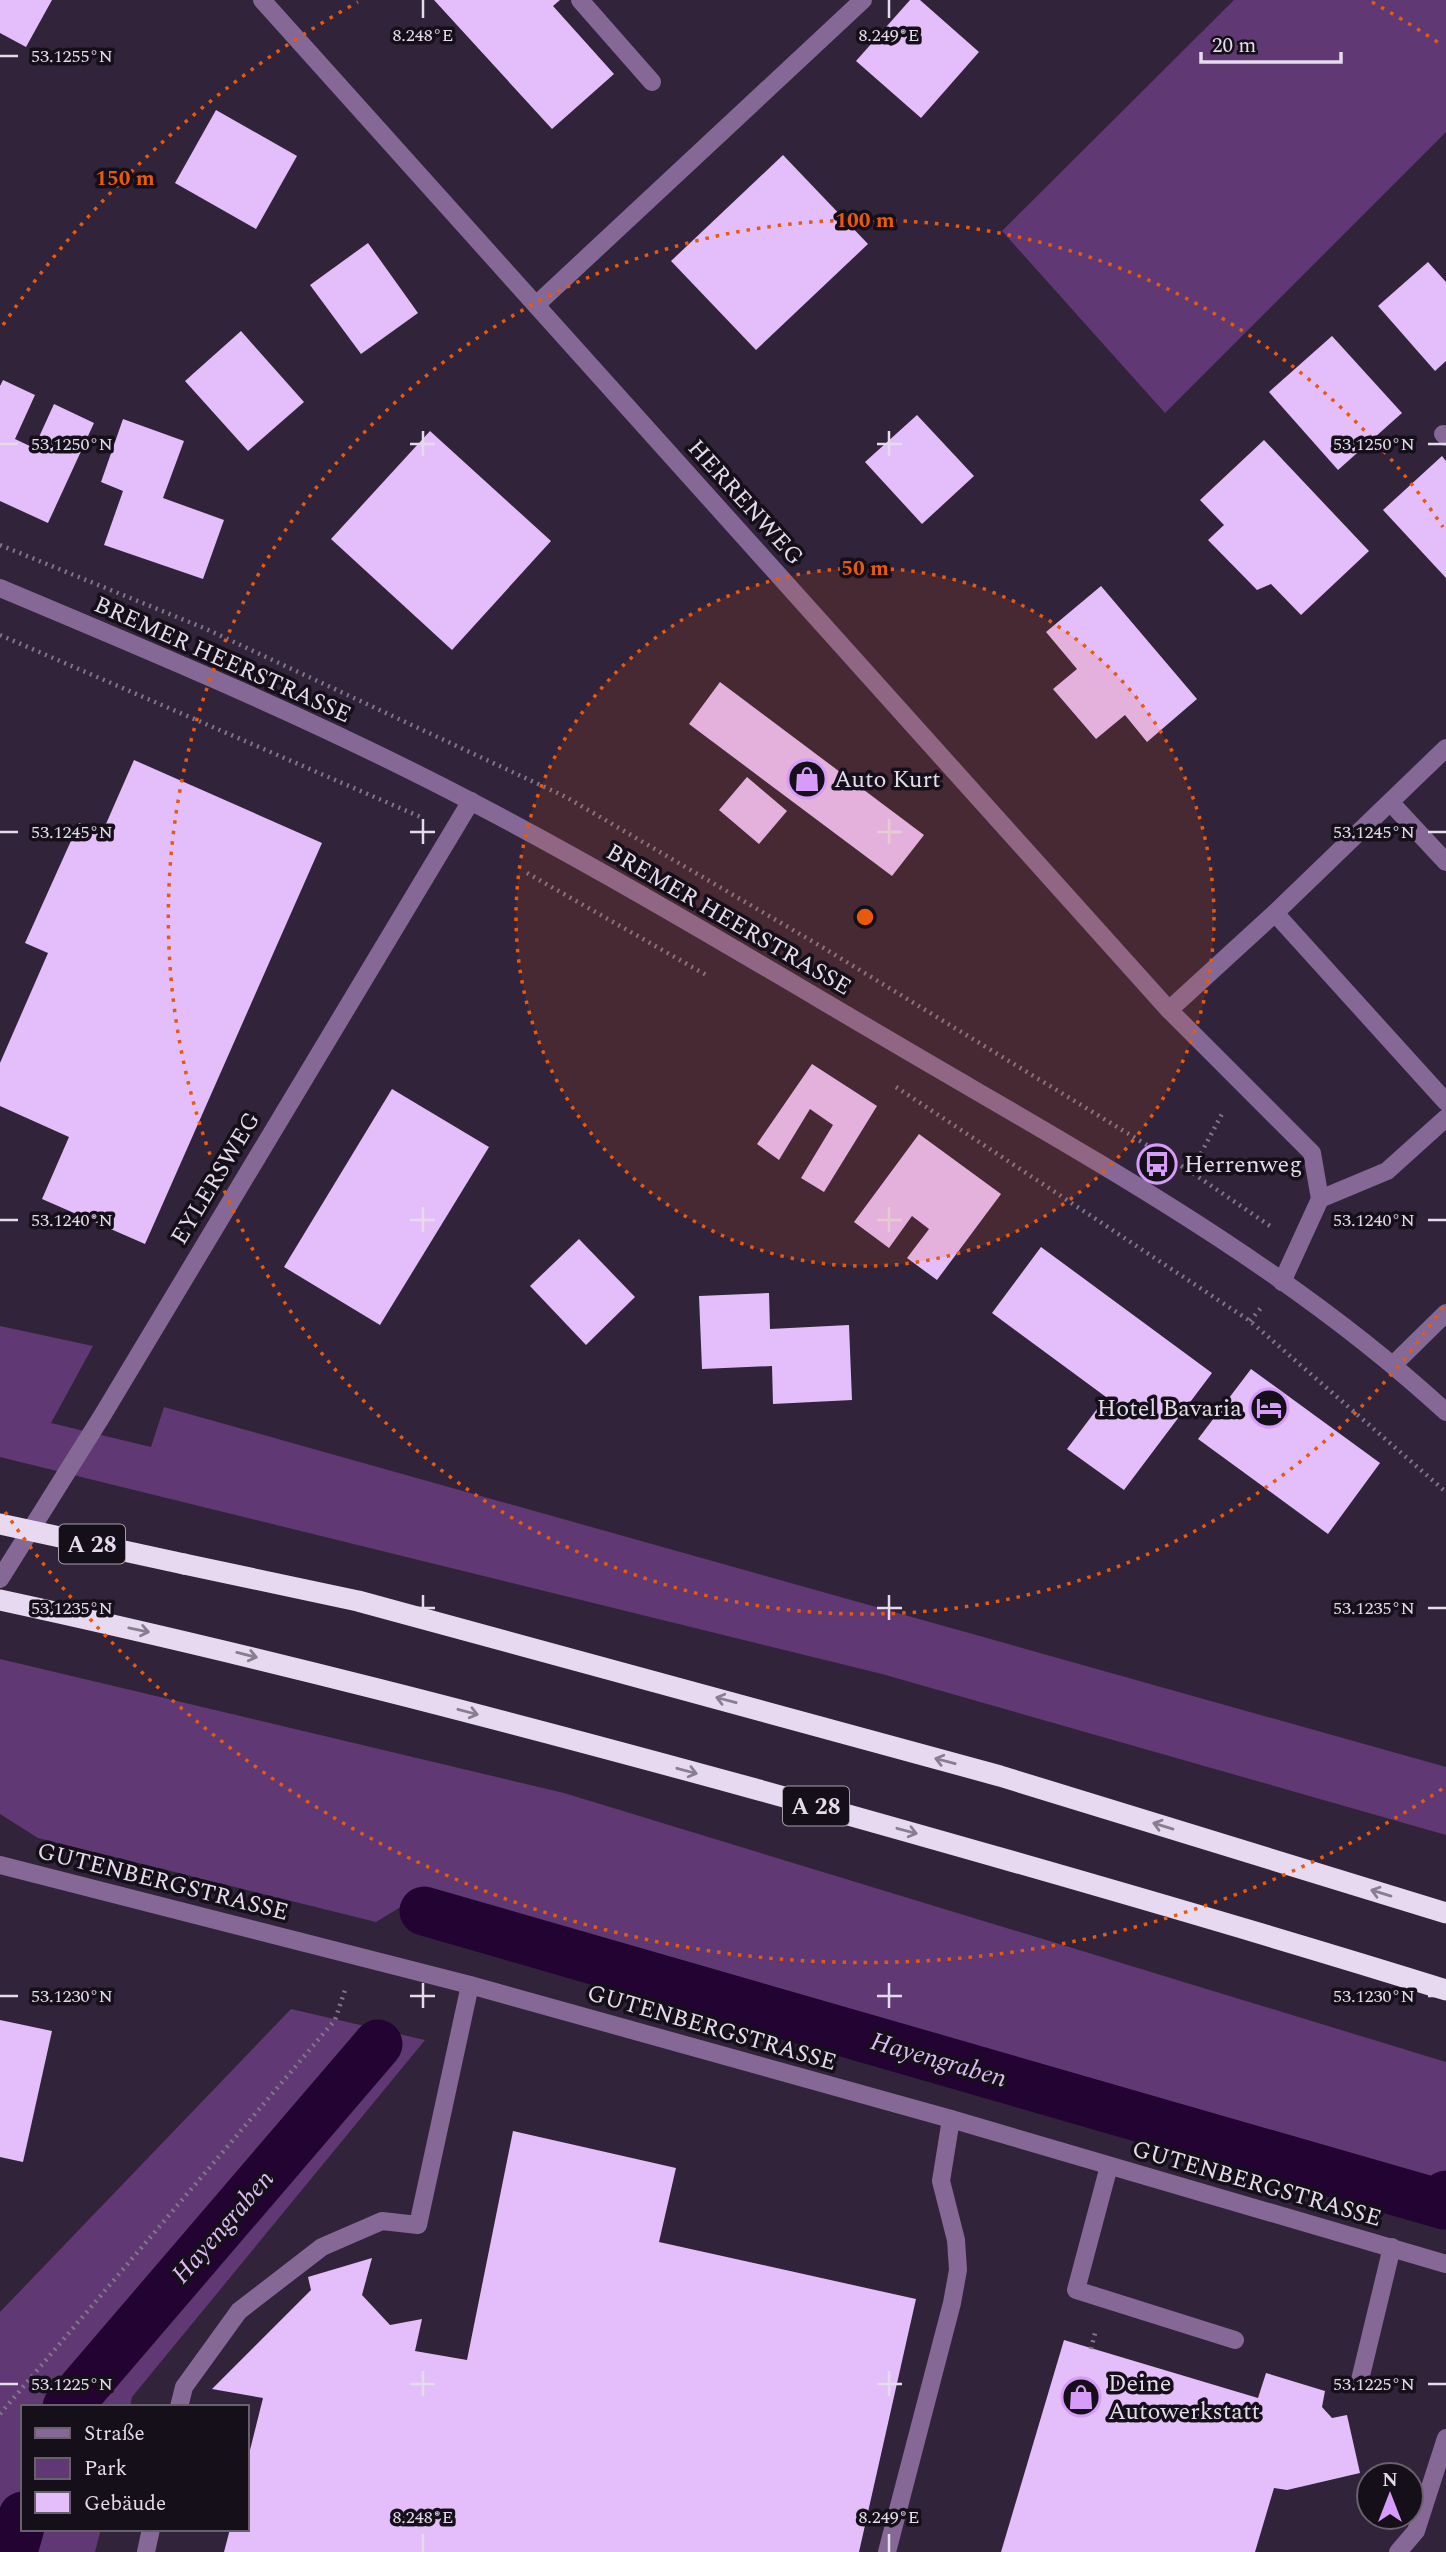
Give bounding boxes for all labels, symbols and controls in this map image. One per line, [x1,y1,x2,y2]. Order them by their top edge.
scale bar [1201,21,1341,65]
text: 8.248°E [392,22,454,49]
text: 8.249°E [858,22,920,49]
text: 20 m [1212,30,1256,62]
text: 53.1255°N [31,43,113,70]
text: 150 m [95,163,155,195]
text: 100 m [835,205,895,237]
text: 53.1250°N [31,431,113,458]
text: 53.1250°N [1333,431,1415,458]
street label: HERRENWEG [679,432,812,574]
text: 50 m [841,553,889,585]
street label: BREMER HEERSTRASSE [88,587,357,733]
shop icon: Auto Kurt [786,758,828,800]
place label: Auto Kurt [834,762,940,798]
text: 53.1245°N [31,819,113,846]
text: 53.1245°N [1333,819,1415,846]
street label: BREMER HEERSTRASSE [599,835,858,1005]
centre of rings [853,905,877,929]
street label: EYLERSWEG [162,1105,270,1252]
bus stop icon: Herrenweg [1136,1143,1178,1185]
place label: Herrenweg [1184,1147,1302,1183]
text: 53.1240°N [31,1207,113,1234]
text: 53.1240°N [1333,1207,1415,1234]
hotel icon: Hotel Bavaria [1248,1387,1290,1429]
place label: Hotel Bavaria [1097,1391,1242,1427]
road number: A 28 [59,1525,125,1564]
text: 53.1235°N [31,1595,113,1622]
text: 53.1235°N [1333,1595,1415,1622]
one-way arrow [127,1623,150,1637]
one-way arrow [235,1649,258,1662]
one-way arrow [715,1693,737,1706]
one-way arrow [456,1706,478,1719]
one-way arrow [935,1754,957,1767]
one-way arrow [676,1765,698,1778]
road number: A 28 [783,1786,849,1826]
one-way arrow [1153,1818,1175,1831]
one-way arrow [895,1825,917,1838]
street label: GUTENBERGSTRASSE [33,1833,292,1931]
one-way arrow [1370,1885,1392,1898]
street label: GUTENBERGSTRASSE [583,1975,841,2081]
text: 53.1230°N [31,1983,113,2010]
text: 53.1230°N [1333,1983,1415,2010]
water label: Hayengraben [866,2021,1012,2099]
street label: GUTENBERGSTRASSE [1128,2131,1386,2237]
water label: Hayengraben [162,2161,284,2293]
place label: Deine Autowerkstatt [1108,2366,1260,2430]
text: 53.1225°N [31,2371,113,2398]
text: 53.1225°N [1333,2371,1415,2398]
shop icon: Deine Autowerkstatt [1060,2376,1102,2418]
legend [21,2405,248,2531]
text: Straße [84,2418,145,2450]
text: Park [84,2453,128,2485]
north arrow [1355,2461,1425,2531]
text: N [1382,2466,1398,2495]
text: Gebäude [84,2488,166,2520]
text: 8.248°E [392,2504,454,2531]
text: 8.249°E [858,2504,920,2531]

